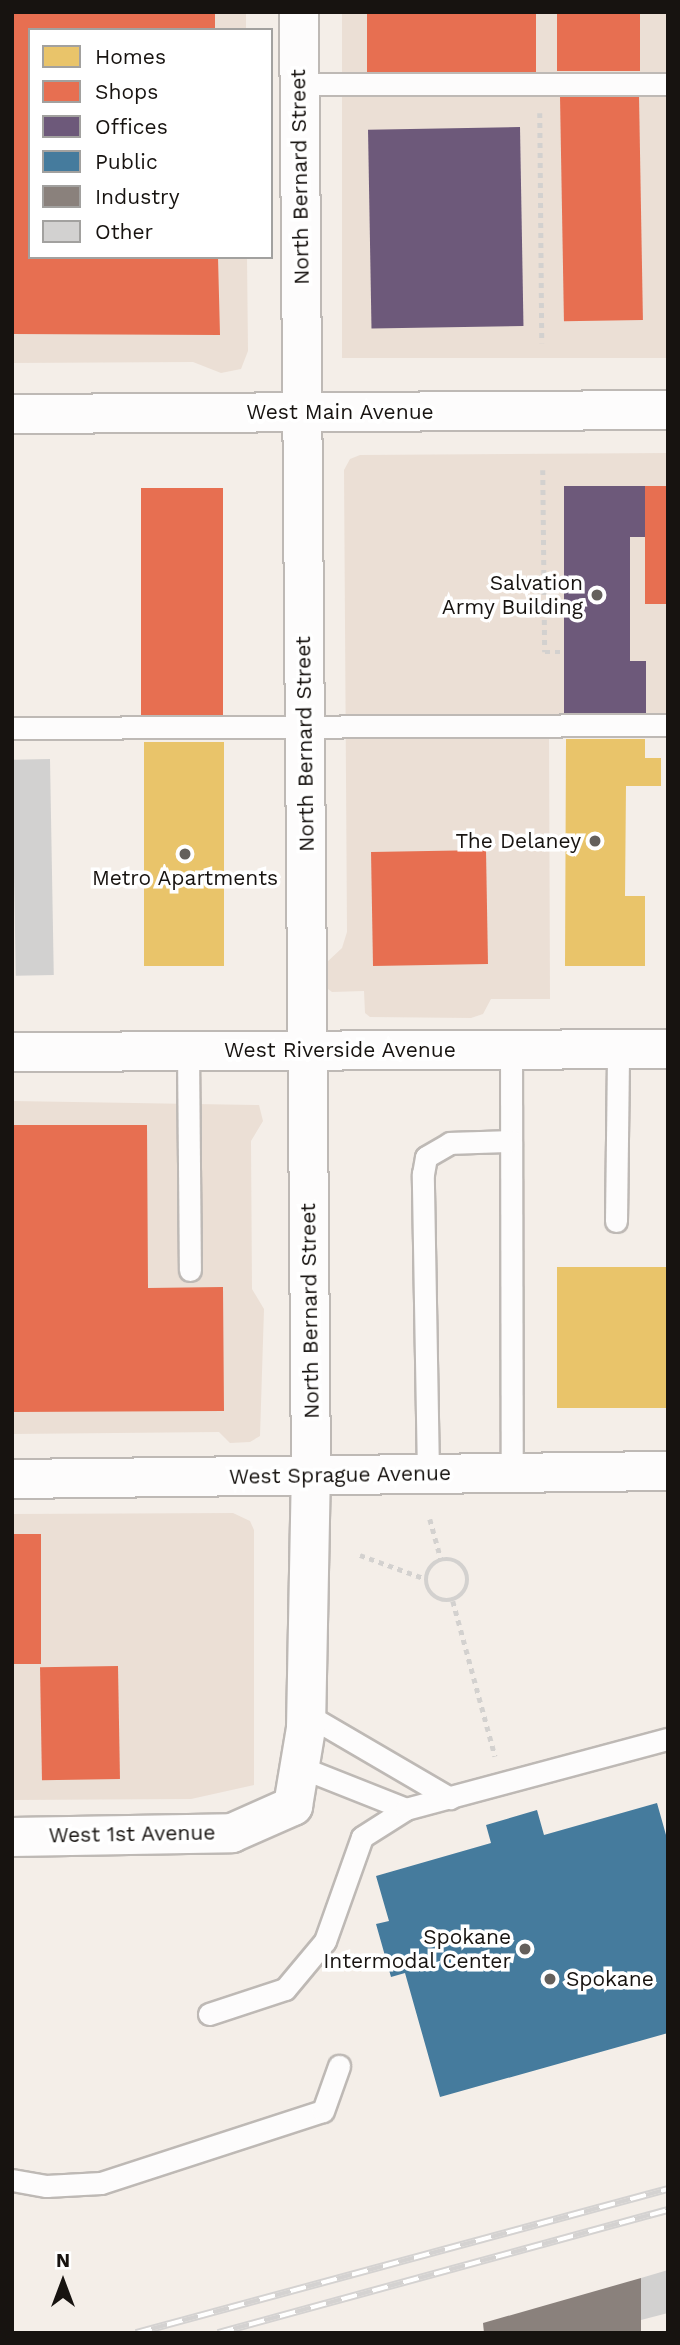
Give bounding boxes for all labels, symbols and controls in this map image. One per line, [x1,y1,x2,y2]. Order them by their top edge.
legend [28,28,273,259]
text: Homes [95,44,166,69]
street label: North Bernard Street [286,69,314,285]
text: Shops [95,79,158,104]
text: Offices [95,114,168,139]
text: Public [95,149,158,174]
text: Industry [95,184,180,209]
text: Other [95,219,153,244]
street label: West Main Avenue [246,399,434,425]
place label: Salvation Army Building [441,570,583,620]
marker: Salvation Army Building [589,587,605,603]
street label: North Bernard Street [291,636,319,852]
place label: The Delaney [455,828,581,854]
marker: The Delaney [587,833,603,849]
marker: Metro Apartments [177,846,193,862]
place label: Metro Apartments [92,865,278,891]
street label: West Riverside Avenue [224,1037,456,1063]
street label: North Bernard Street [296,1203,324,1419]
street label: West Sprague Avenue [228,1460,452,1490]
street label: West 1st Avenue [48,1820,216,1848]
place label: Spokane Intermodal Center [322,1924,511,1974]
marker: Spokane Intermodal Center [517,1941,533,1957]
place label: Spokane [566,1966,654,1992]
marker: Spokane [540,1969,560,1989]
north arrow [28,2247,98,2317]
text: N [56,2249,70,2272]

